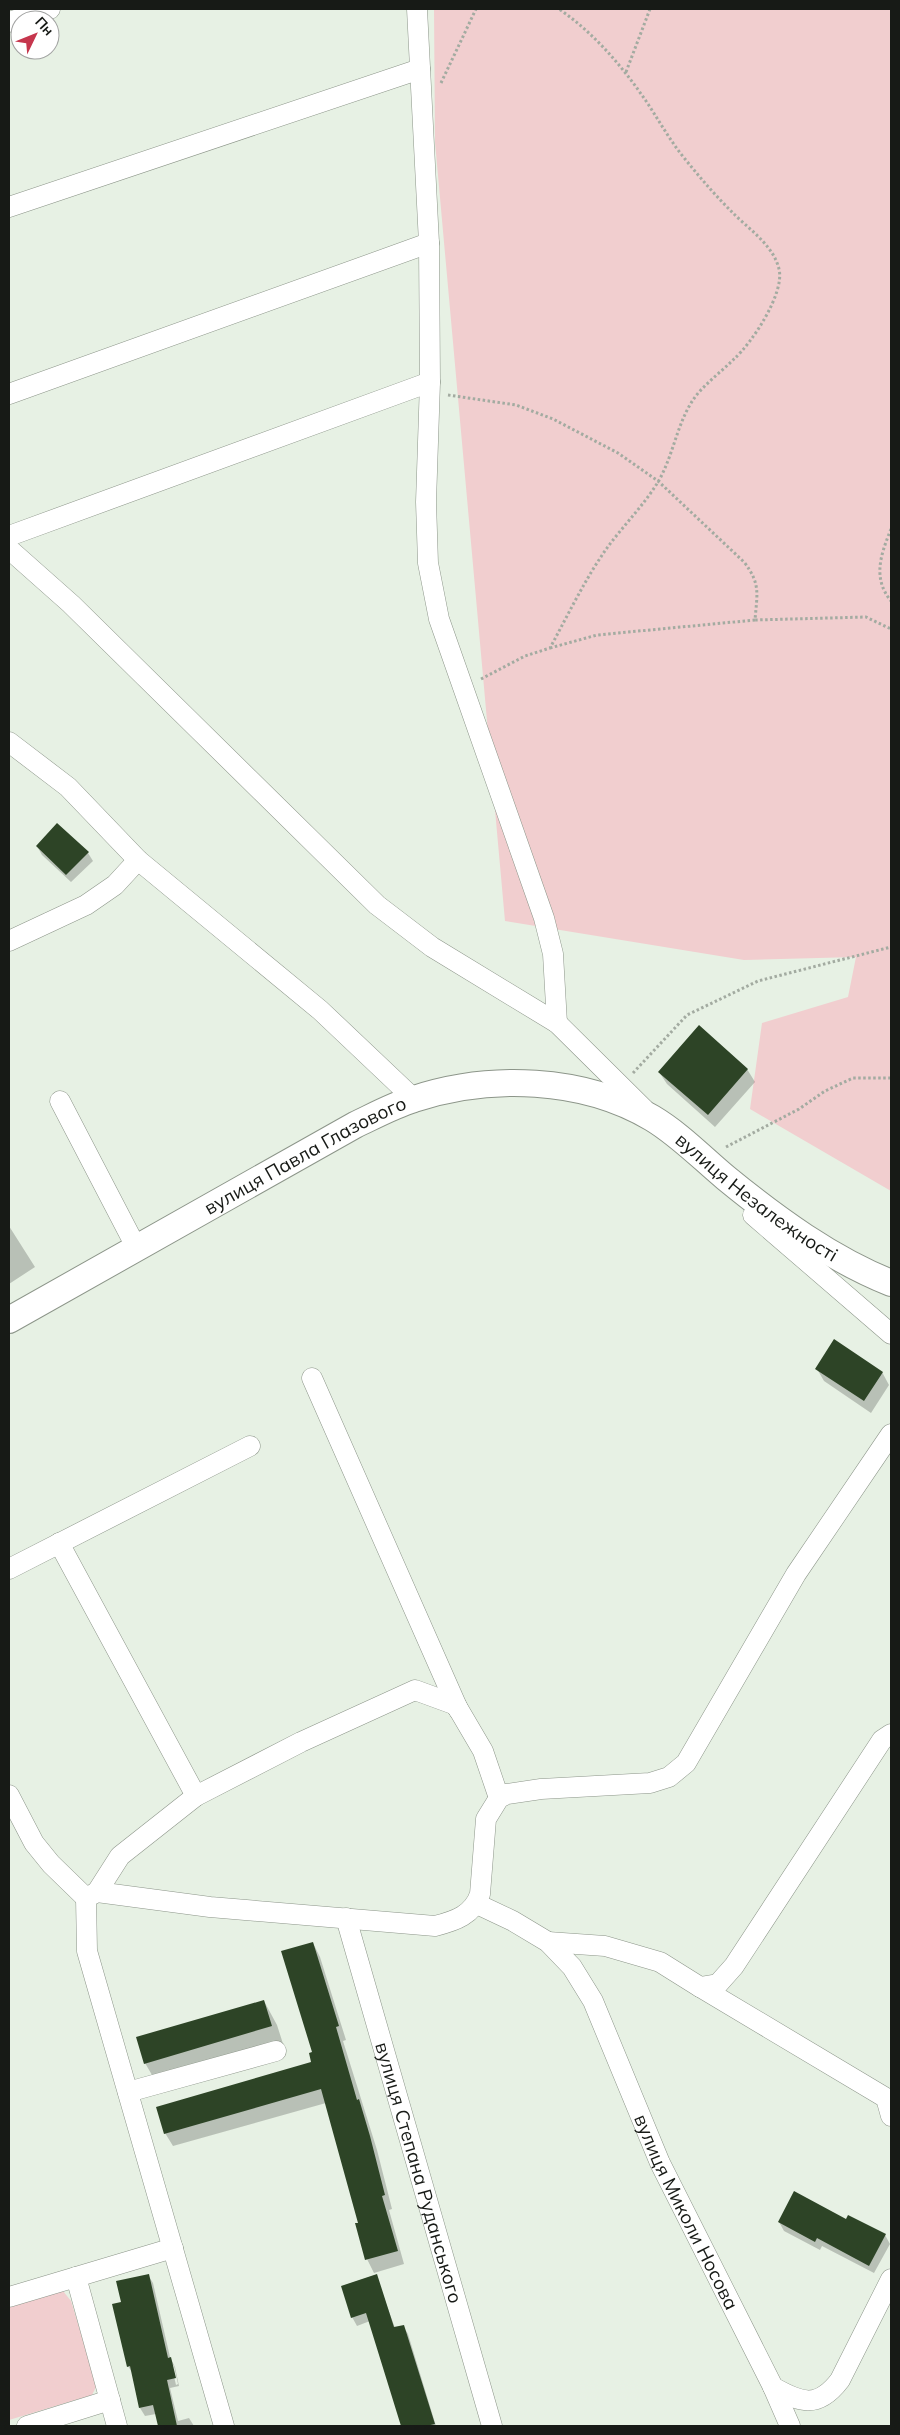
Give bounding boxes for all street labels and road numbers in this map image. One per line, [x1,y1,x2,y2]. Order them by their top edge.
street label: вулиця Павла Глазового [200,1091,410,1220]
street label: вулиця Незалежності [671,1127,842,1267]
street label: вулиця Степана Руданського [370,2039,468,2306]
street label: вулиця Миколи Носова [629,2111,744,2314]

